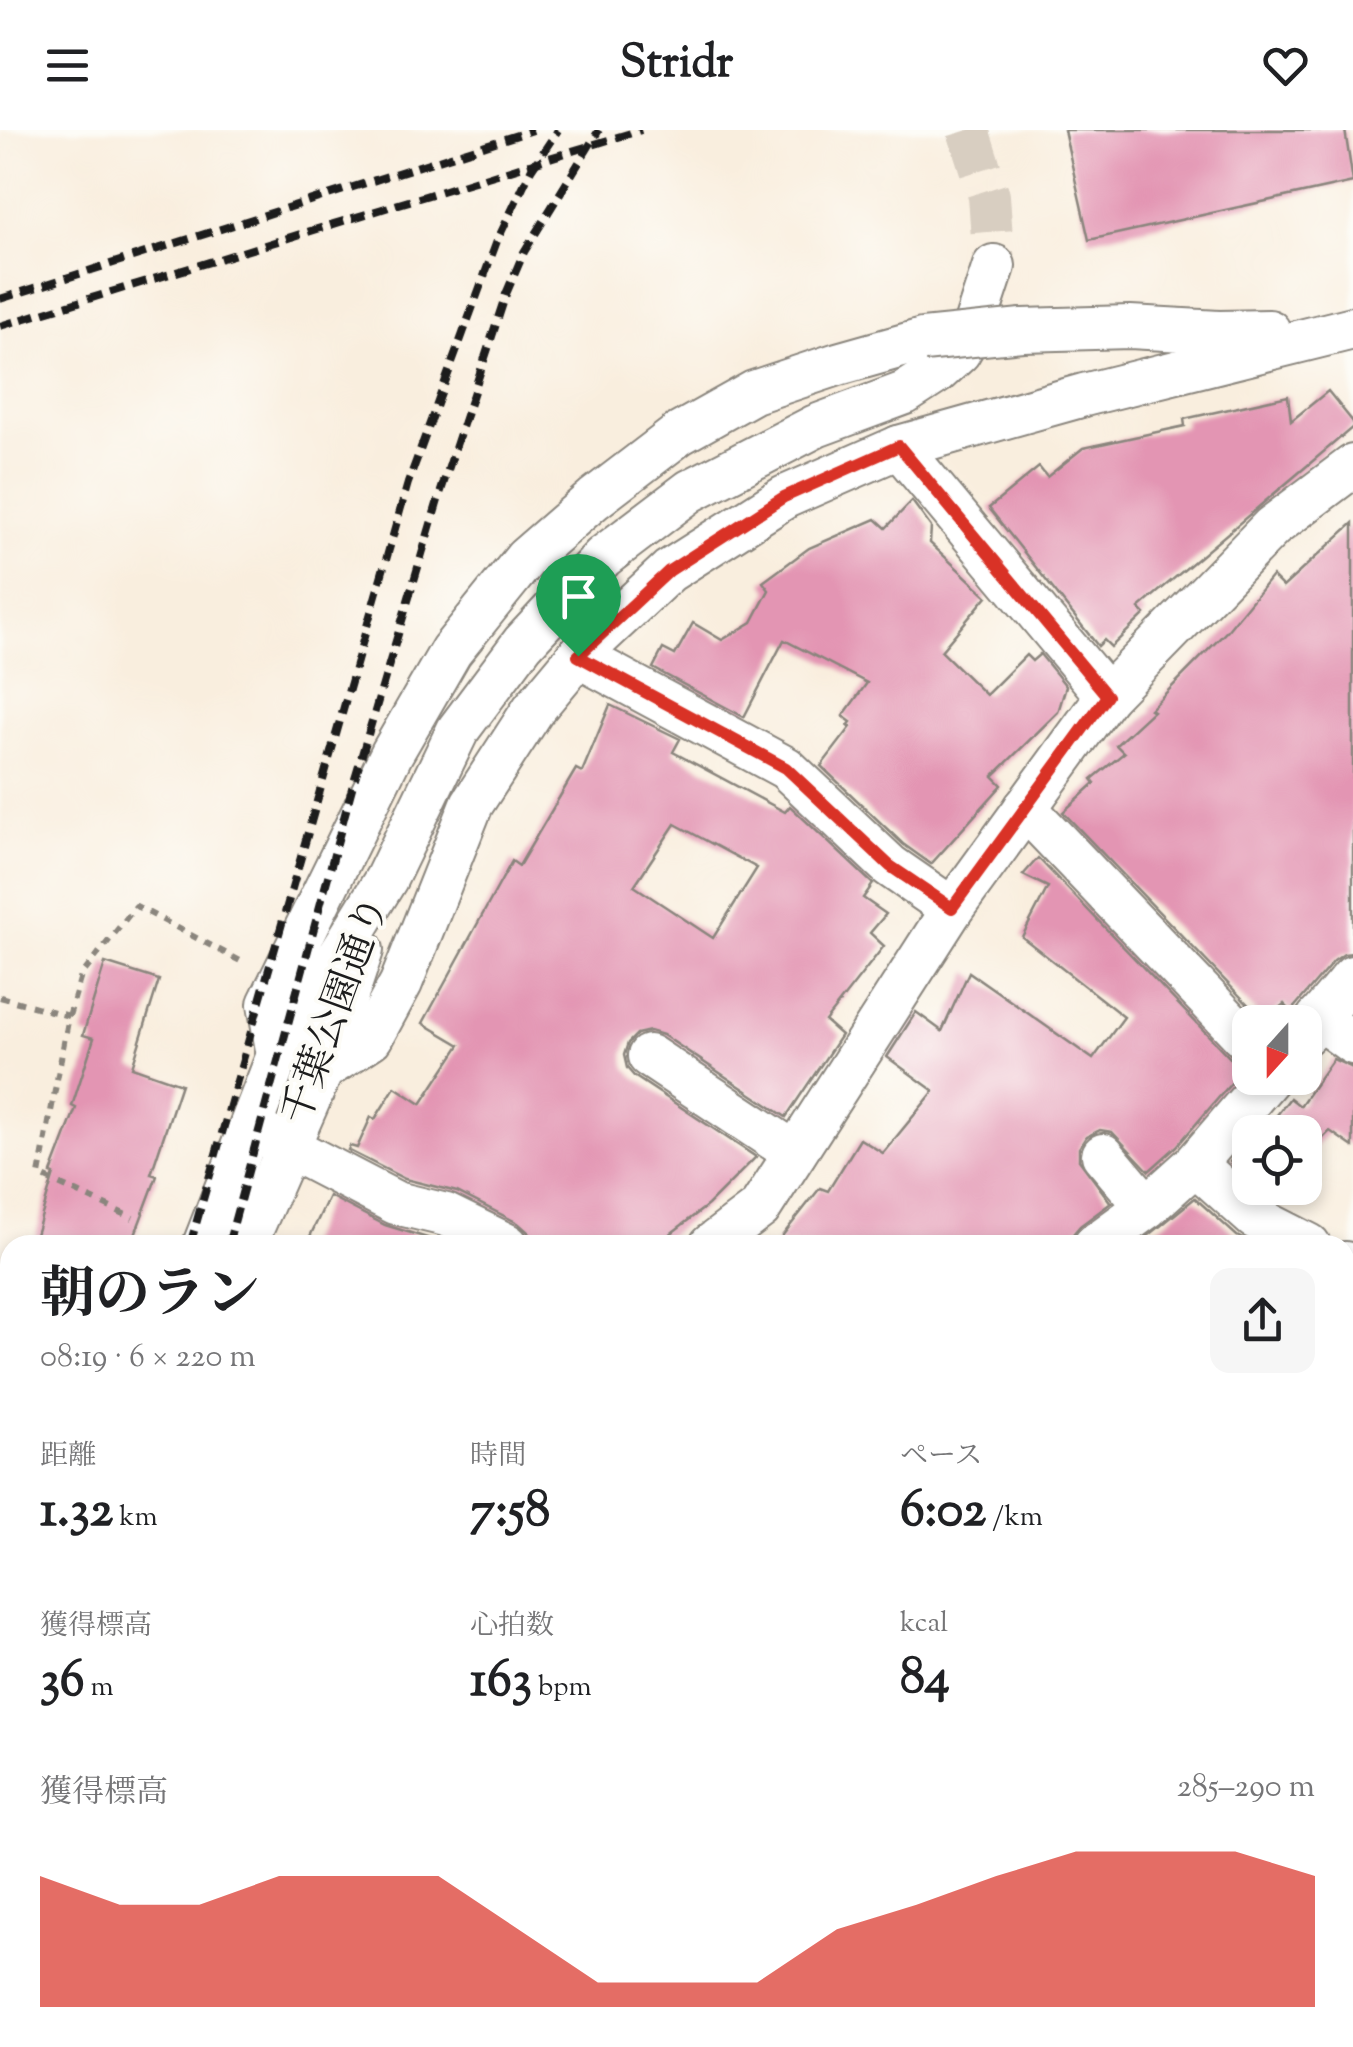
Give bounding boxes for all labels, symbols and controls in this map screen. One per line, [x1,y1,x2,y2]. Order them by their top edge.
text: Stridr [620,33,733,98]
icon: menu [40,38,95,93]
icon: heart [1258,38,1313,93]
pin [536,554,621,657]
icon: arrive [551,569,606,624]
street label: 千葉公園通り [270,888,406,1134]
north arrow [1232,1005,1322,1095]
map controls [1232,1005,1322,1205]
button: locate [1232,1115,1322,1205]
text: 朝のラン [40,1258,260,1337]
button: share [1210,1268,1315,1373]
text: 08:19 · 6 × 220 m [40,1335,256,1381]
text: 距離 [40,1437,96,1477]
text: 時間 [470,1437,526,1477]
text: ペース [900,1437,983,1477]
text: 1.32 [40,1477,113,1549]
text: 7:58 [470,1477,550,1549]
text: 6:02 [900,1477,986,1549]
text: km [113,1498,158,1538]
text: /km [986,1498,1043,1538]
text: kcal [900,1604,948,1644]
text: 獲得標高 [40,1607,152,1647]
text: 心拍数 [470,1607,554,1647]
text: 84 [900,1644,950,1716]
text: 36 [40,1647,85,1719]
text: 163 [470,1647,532,1719]
text: m [85,1668,114,1708]
text: bpm [532,1668,592,1708]
text: 285–290 m [1177,1765,1315,1811]
text: 獲得標高 [40,1771,168,1817]

